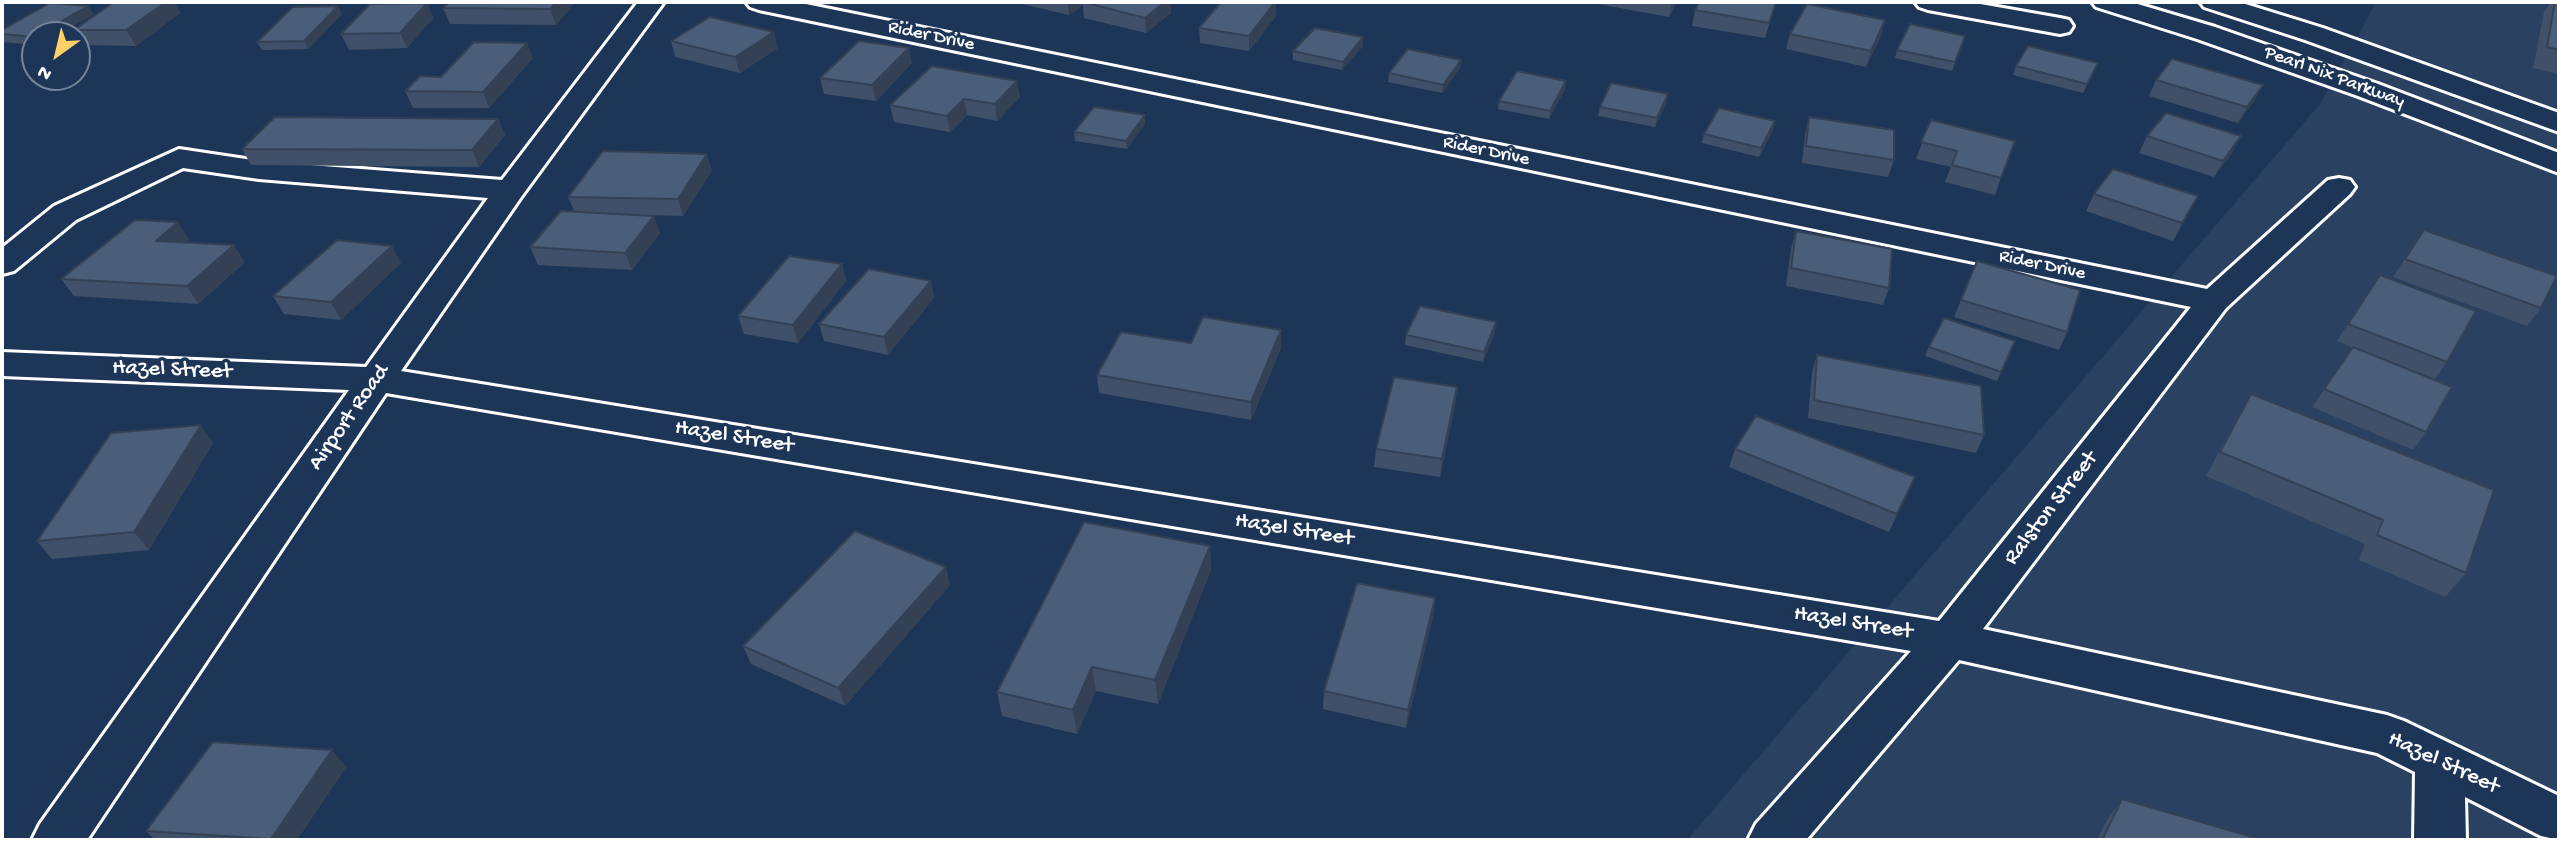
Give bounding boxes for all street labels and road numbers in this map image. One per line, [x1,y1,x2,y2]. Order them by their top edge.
street label: Rider Drive [886,17,976,57]
street label: Pearl Nix Parkway [2261,42,2407,114]
street label: Rider Drive [1441,132,1531,172]
street label: Rider Drive [1997,246,2087,286]
street label: Hazel Street [112,355,232,387]
street label: Airport Road [303,360,397,476]
street label: Hazel Street [673,415,795,461]
street label: Ralston Street [1999,446,2105,572]
street label: Hazel Street [1233,508,1355,554]
street label: Hazel Street [1792,601,1914,647]
street label: Hazel Street [2383,726,2503,802]

